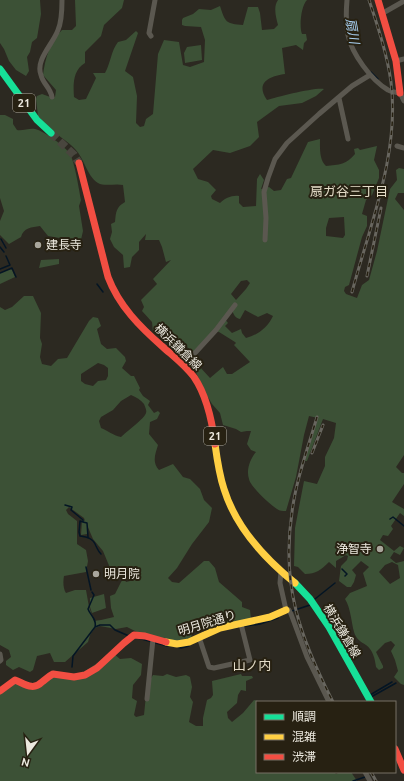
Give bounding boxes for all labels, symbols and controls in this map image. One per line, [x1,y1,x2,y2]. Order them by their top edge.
water label: 扇川 [344,17,362,47]
road number: 21 [13,94,35,112]
district label: 扇ガ谷三丁目 [310,184,388,198]
place label: 建長寺 [46,238,82,251]
marker: 建長寺 [33,240,43,250]
street label: 横浜鎌倉線 [152,321,204,372]
road number: 21 [204,427,226,445]
place label: 浄智寺 [336,542,372,555]
marker: 浄智寺 [375,544,385,554]
place label: 明月院 [104,567,140,580]
marker: 明月院 [91,569,101,579]
street label: 横浜鎌倉線 [321,602,363,660]
street label: 明月院通り [176,608,237,638]
district label: 山ノ内 [232,658,272,672]
legend [256,701,396,773]
text: 順調 [292,710,316,723]
text: 混雑 [292,730,316,743]
north arrow [8,733,48,773]
text: 渋滞 [292,750,316,763]
text: N [20,756,31,770]

